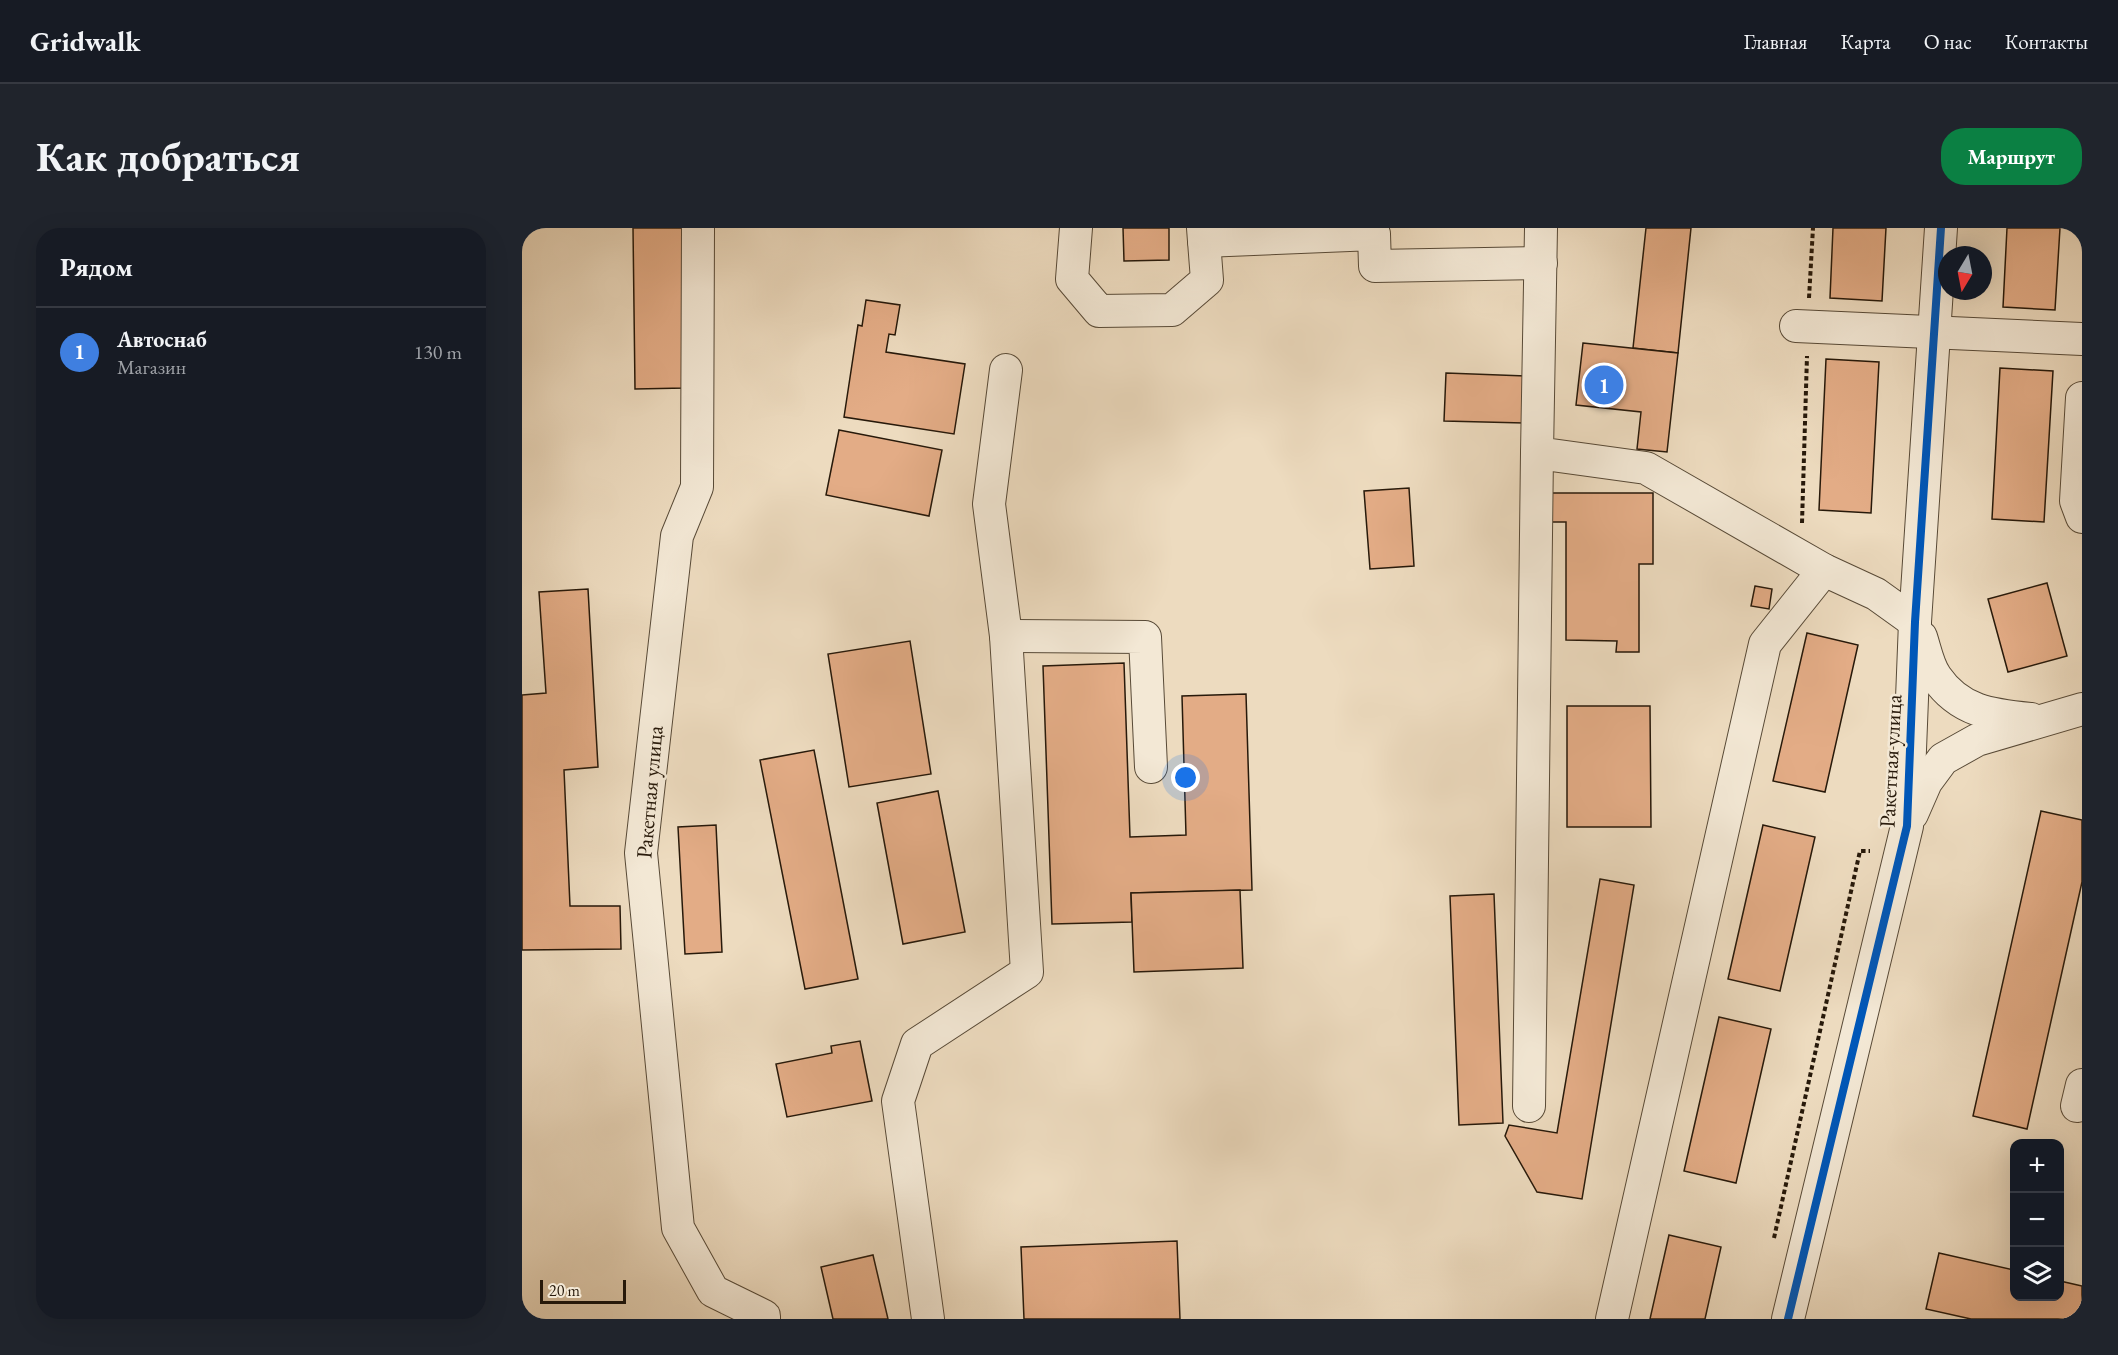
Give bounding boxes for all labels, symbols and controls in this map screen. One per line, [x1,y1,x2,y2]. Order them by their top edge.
text: Gridwalk [30,23,141,59]
text: Главная [1743,28,1807,55]
text: Карта [1840,28,1891,55]
text: О нас [1924,28,1972,55]
text: Контакты [2005,28,2088,55]
button: Маршрут [1941,128,2082,185]
text: Как добраться [36,129,300,184]
north arrow [1938,246,1992,300]
text: Рядом [60,250,133,284]
text: Автоснаб [117,325,207,354]
text: 1 [74,339,85,365]
text: 130 m [414,339,462,365]
text: Магазин [117,354,186,380]
pin: 1 [1584,362,1624,408]
street label: Ракетная улица [1873,693,1908,828]
street label: Ракетная улица [629,724,670,860]
your location [1171,763,1200,792]
map controls [2010,1139,2064,1301]
button: + [2010,1139,2064,1193]
button: − [2010,1193,2064,1247]
button: layers [2010,1247,2064,1301]
scale bar [540,1277,626,1304]
text: 20 m [549,1280,580,1301]

